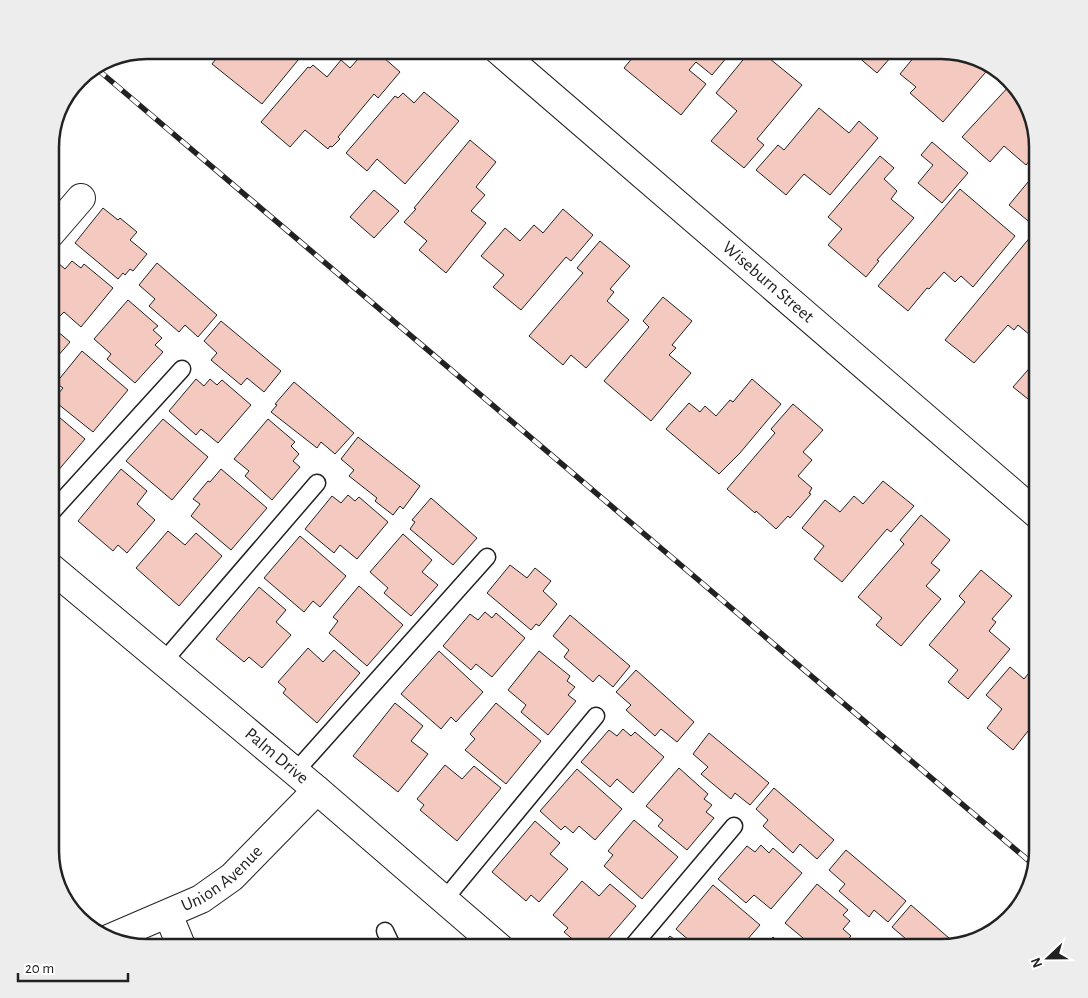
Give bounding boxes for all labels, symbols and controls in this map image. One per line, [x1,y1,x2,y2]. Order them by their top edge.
street label: Wiseburn Street [719,238,817,327]
street label: Palm Drive [241,725,312,788]
street label: Union Avenue [179,842,266,915]
north arrow [1023,933,1073,983]
scale bar [18,950,128,982]
text: N [1029,955,1045,970]
text: 20 m [25,961,54,976]

